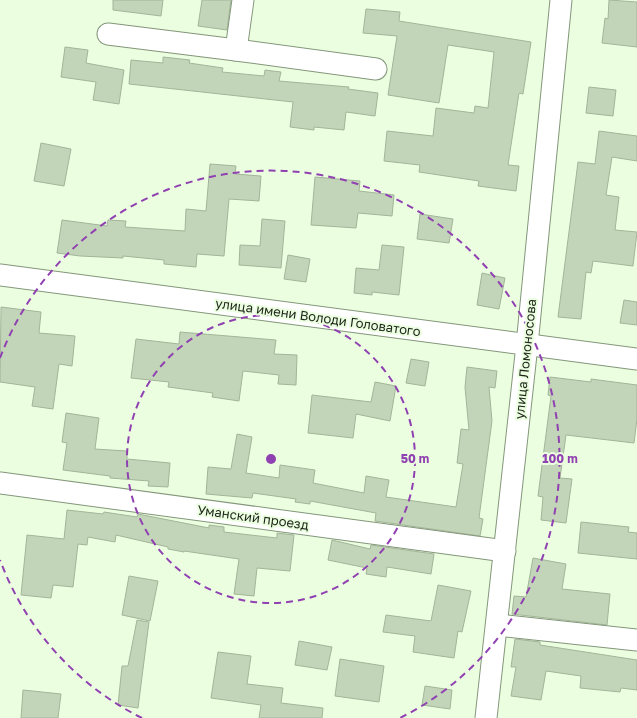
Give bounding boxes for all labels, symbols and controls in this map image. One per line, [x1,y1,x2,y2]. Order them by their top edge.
street label: улица имени Володи Головатого [214,295,422,339]
street label: улица Ломоносова [511,298,539,420]
text: 50 m [401,451,429,466]
text: 100 m [542,451,578,466]
centre of rings [264,452,278,466]
street label: Уманский проезд [196,501,310,533]

